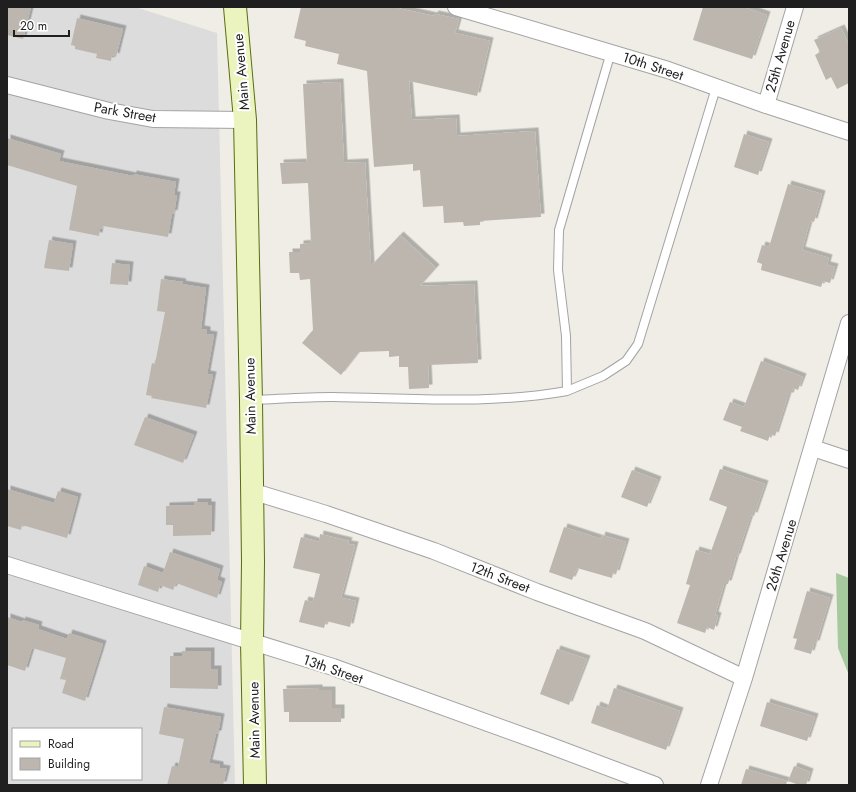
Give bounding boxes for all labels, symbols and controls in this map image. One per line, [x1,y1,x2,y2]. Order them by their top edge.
scale bar [14,12,69,38]
text: 20 m [20,17,47,35]
street label: 25th Avenue [760,17,800,95]
street label: Main Avenue [228,33,254,111]
street label: 10th Street [620,47,687,85]
street label: Park Street [92,97,158,127]
street label: Main Avenue [239,357,261,435]
street label: 26th Avenue [761,516,801,594]
street label: 12th Street [467,556,533,598]
street label: 13th Street [300,649,366,689]
street label: Main Avenue [243,681,265,759]
legend [12,728,142,780]
text: Road [48,735,74,753]
text: Building [48,755,90,773]

